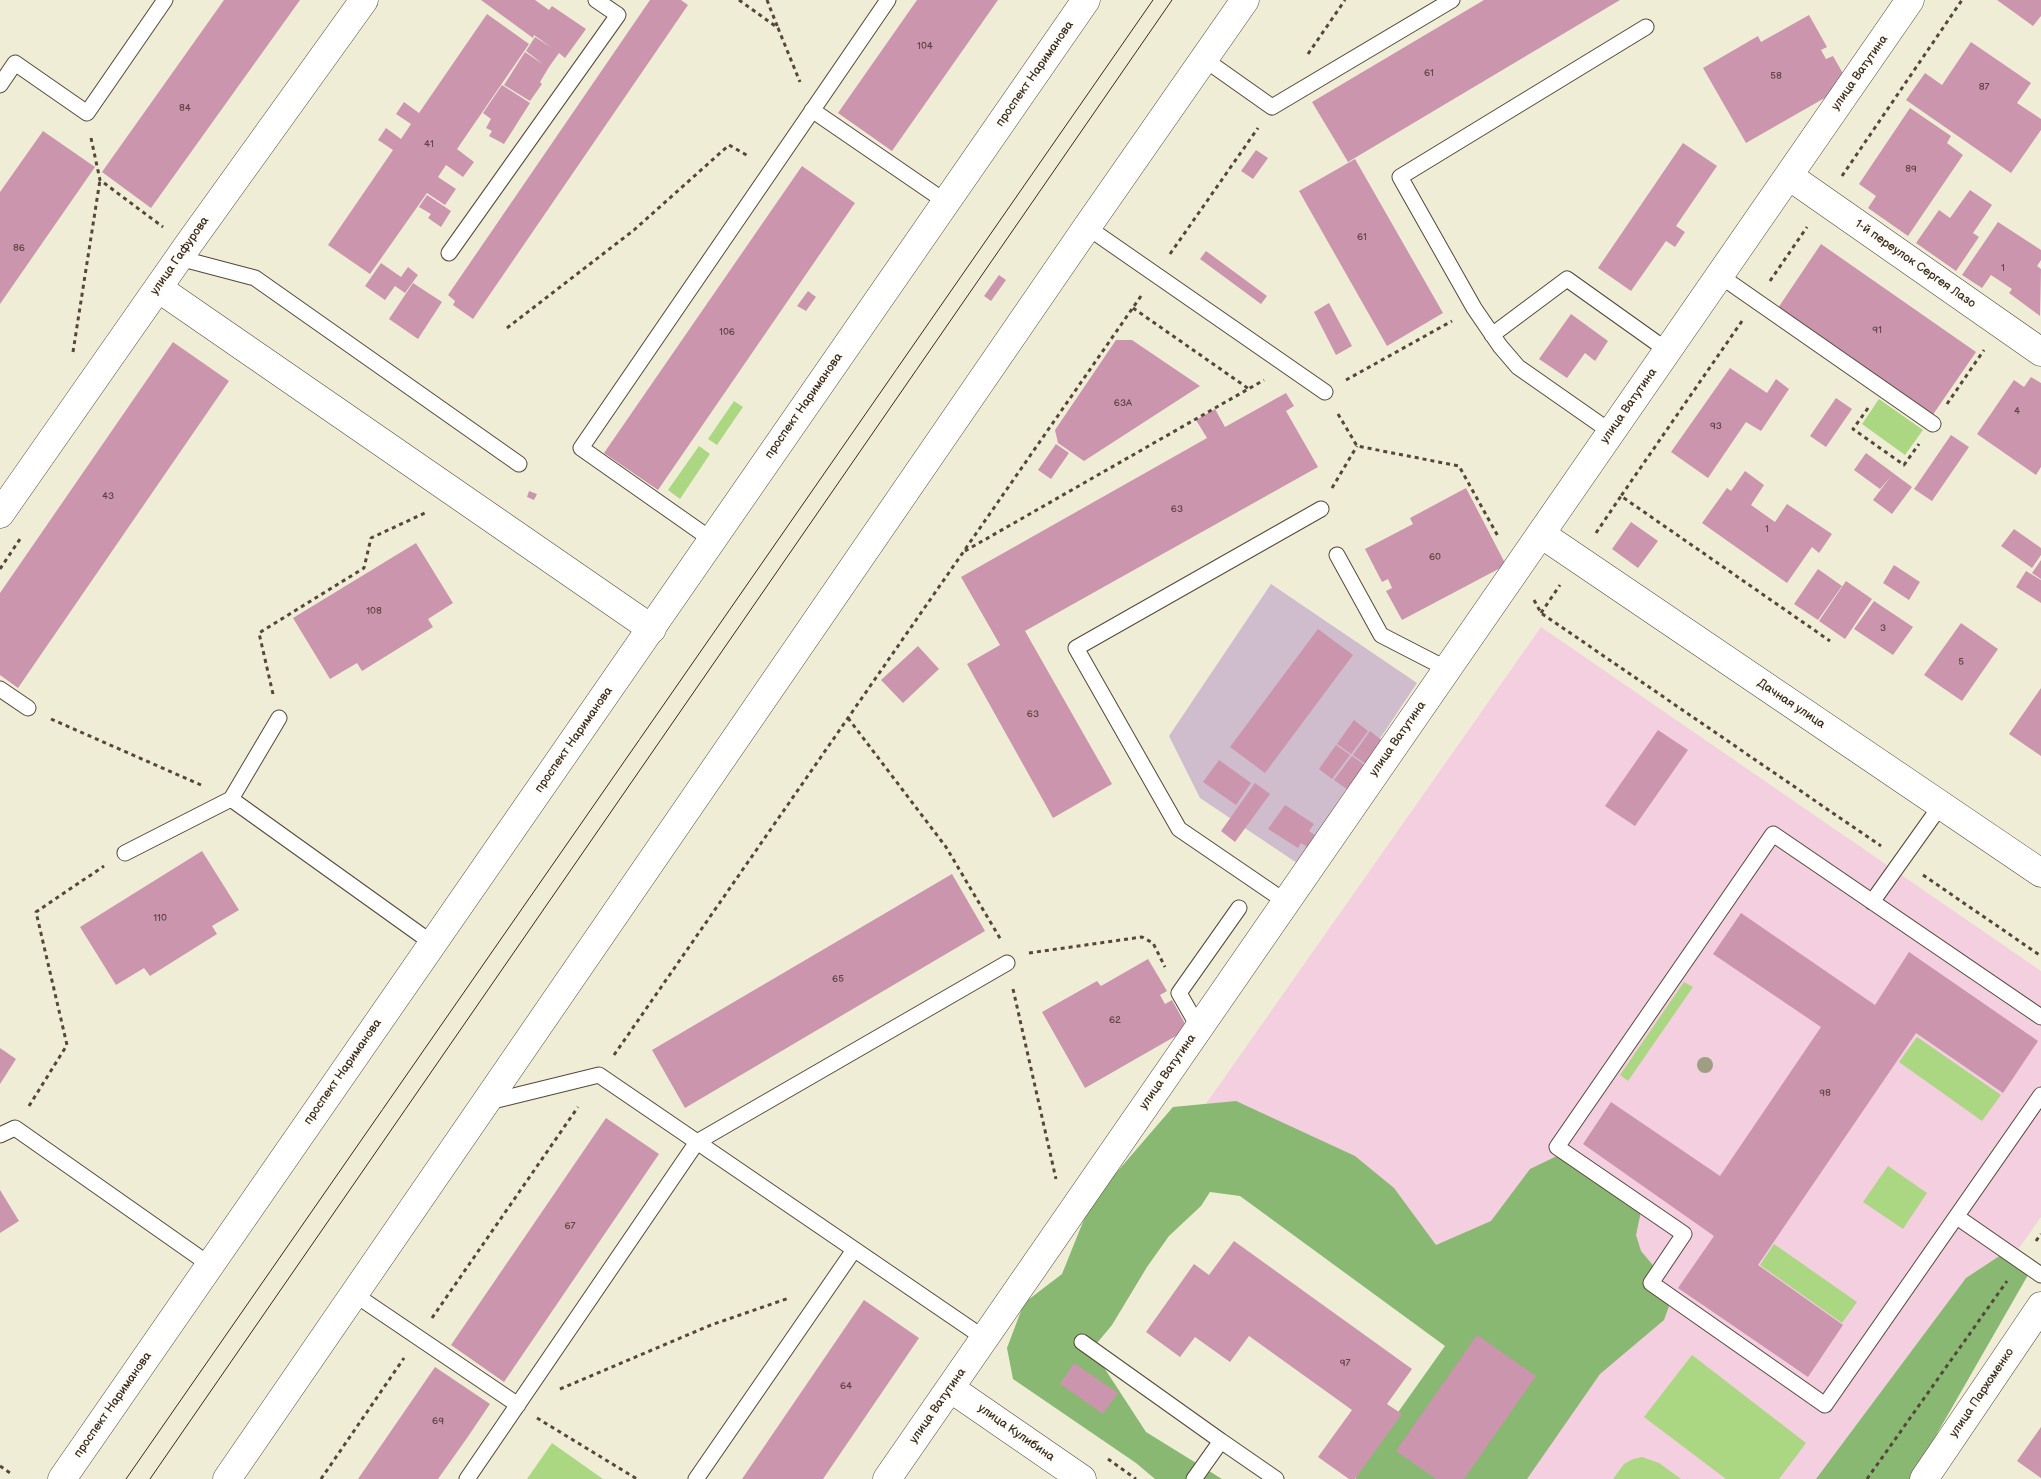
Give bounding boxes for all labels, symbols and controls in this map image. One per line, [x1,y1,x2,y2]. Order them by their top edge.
street label: проспект Нариманова [993,18,1077,130]
street label: улица Ватутина [1829,33,1891,113]
house number: 104 [917,40,933,52]
house number: 61 [1424,67,1434,79]
house number: 58 [1770,70,1782,82]
house number: 87 [1979,81,1989,93]
house number: 84 [179,102,191,114]
house number: 41 [424,138,434,150]
house number: 89 [1905,163,1917,175]
street label: улица Гафурова [148,214,212,298]
street label: 1-й переулок Сергея Лазо [1852,217,1978,311]
house number: 61 [1357,231,1367,243]
house number: 86 [13,242,25,254]
house number: 1 [2001,262,2005,274]
house number: 91 [1872,324,1882,336]
house number: 106 [719,326,735,338]
street label: проспект Нариманова [762,350,846,462]
street label: улица Ватутина [1598,366,1660,446]
house number: 63А [1114,397,1132,409]
house number: 4 [2014,405,2020,417]
house number: 93 [1710,420,1722,432]
house number: 43 [102,490,114,502]
house number: 63 [1171,503,1183,515]
house number: 1 [1765,523,1769,535]
house number: 60 [1429,551,1441,563]
house number: 108 [366,605,382,617]
house number: 3 [1880,622,1886,634]
house number: 5 [1958,656,1964,668]
street label: Дачная улица [1754,676,1828,732]
street label: проспект Нариманова [532,684,616,796]
street label: улица Ватутина [1367,699,1429,779]
house number: 63 [1027,708,1039,720]
house number: 110 [153,912,167,924]
house number: 65 [832,973,844,985]
house number: 62 [1109,1014,1121,1026]
street label: проспект Нариманова [301,1016,385,1128]
street label: улица Ватутина [1137,1032,1199,1112]
house number: 98 [1819,1087,1831,1099]
house number: 67 [564,1220,576,1232]
street label: улица Пархоменко [1947,1346,2017,1440]
street label: проспект Нариманова [71,1349,155,1461]
house number: 97 [1340,1357,1350,1369]
street label: улица Ватутина [907,1366,969,1446]
house number: 64 [840,1380,852,1392]
street label: улица Кулибина [975,1401,1057,1465]
house number: 69 [432,1415,444,1427]

